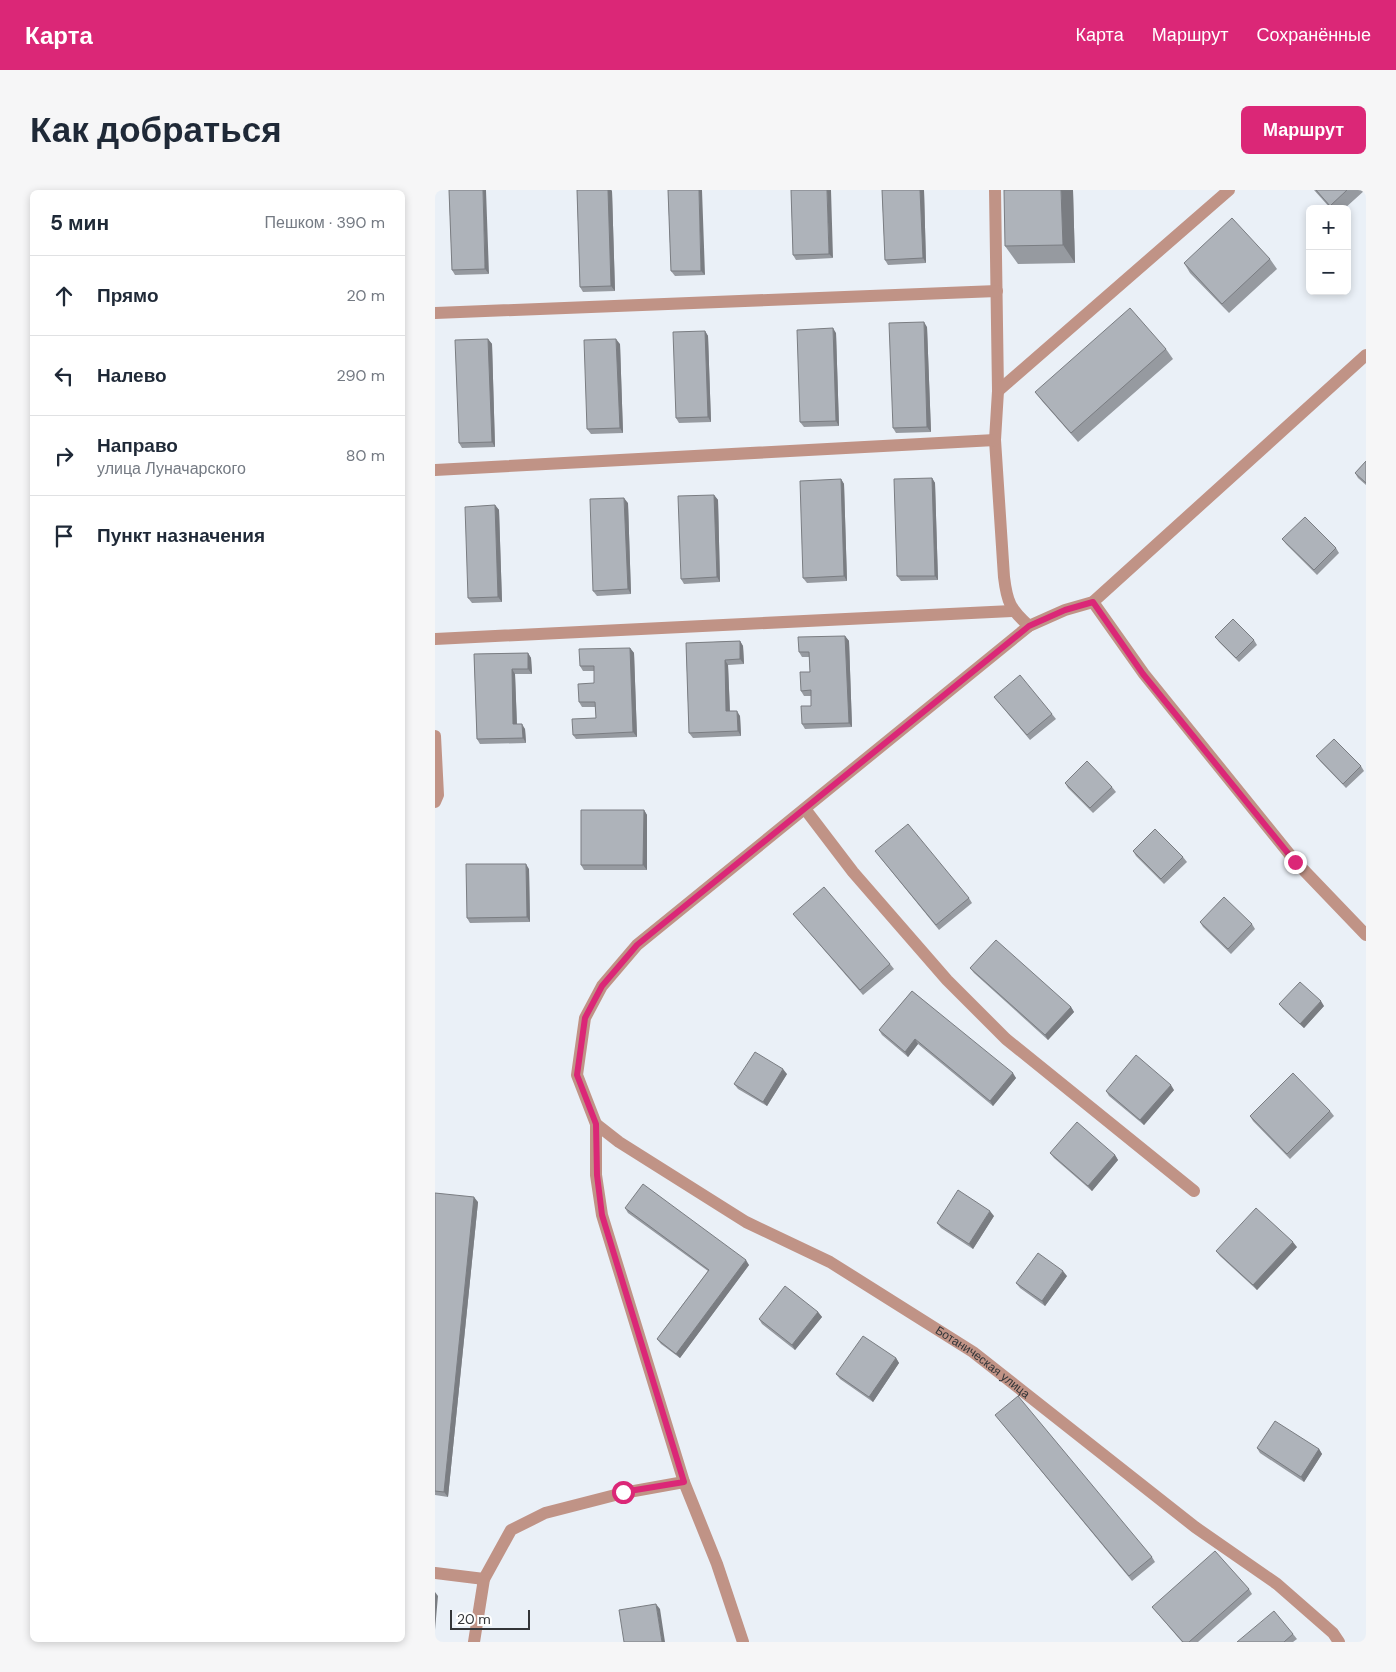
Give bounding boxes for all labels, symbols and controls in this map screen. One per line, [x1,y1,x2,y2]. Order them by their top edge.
text: Карта [25,20,93,51]
text: Карта [1076,23,1124,47]
text: Маршрут [1152,23,1228,47]
text: Сохранённые [1256,23,1371,47]
button: Маршрут [1241,106,1366,154]
text: Как добраться [30,107,282,153]
map controls [1306,205,1351,295]
button: + [1306,205,1351,250]
text: 5 мин [50,209,109,237]
text: Пешком · 390 m [265,212,385,233]
button: − [1306,250,1351,295]
icon: ahead [50,282,78,310]
text: Прямо [97,283,159,308]
text: 20 m [346,285,385,306]
icon: left [50,362,78,390]
text: Налево [97,363,167,388]
text: 290 m [336,365,385,386]
text: Направо [97,433,178,458]
icon: right [50,442,78,470]
text: 80 m [346,445,385,466]
text: улица Луначарского [97,458,246,479]
icon: arrive [50,522,78,550]
text: Пункт назначения [97,523,265,548]
route end [1284,851,1307,874]
street label: Ботаническая улица [932,1322,1034,1402]
route start [612,1481,635,1504]
scale bar [450,1607,530,1630]
text: 20 m [457,1610,491,1628]

